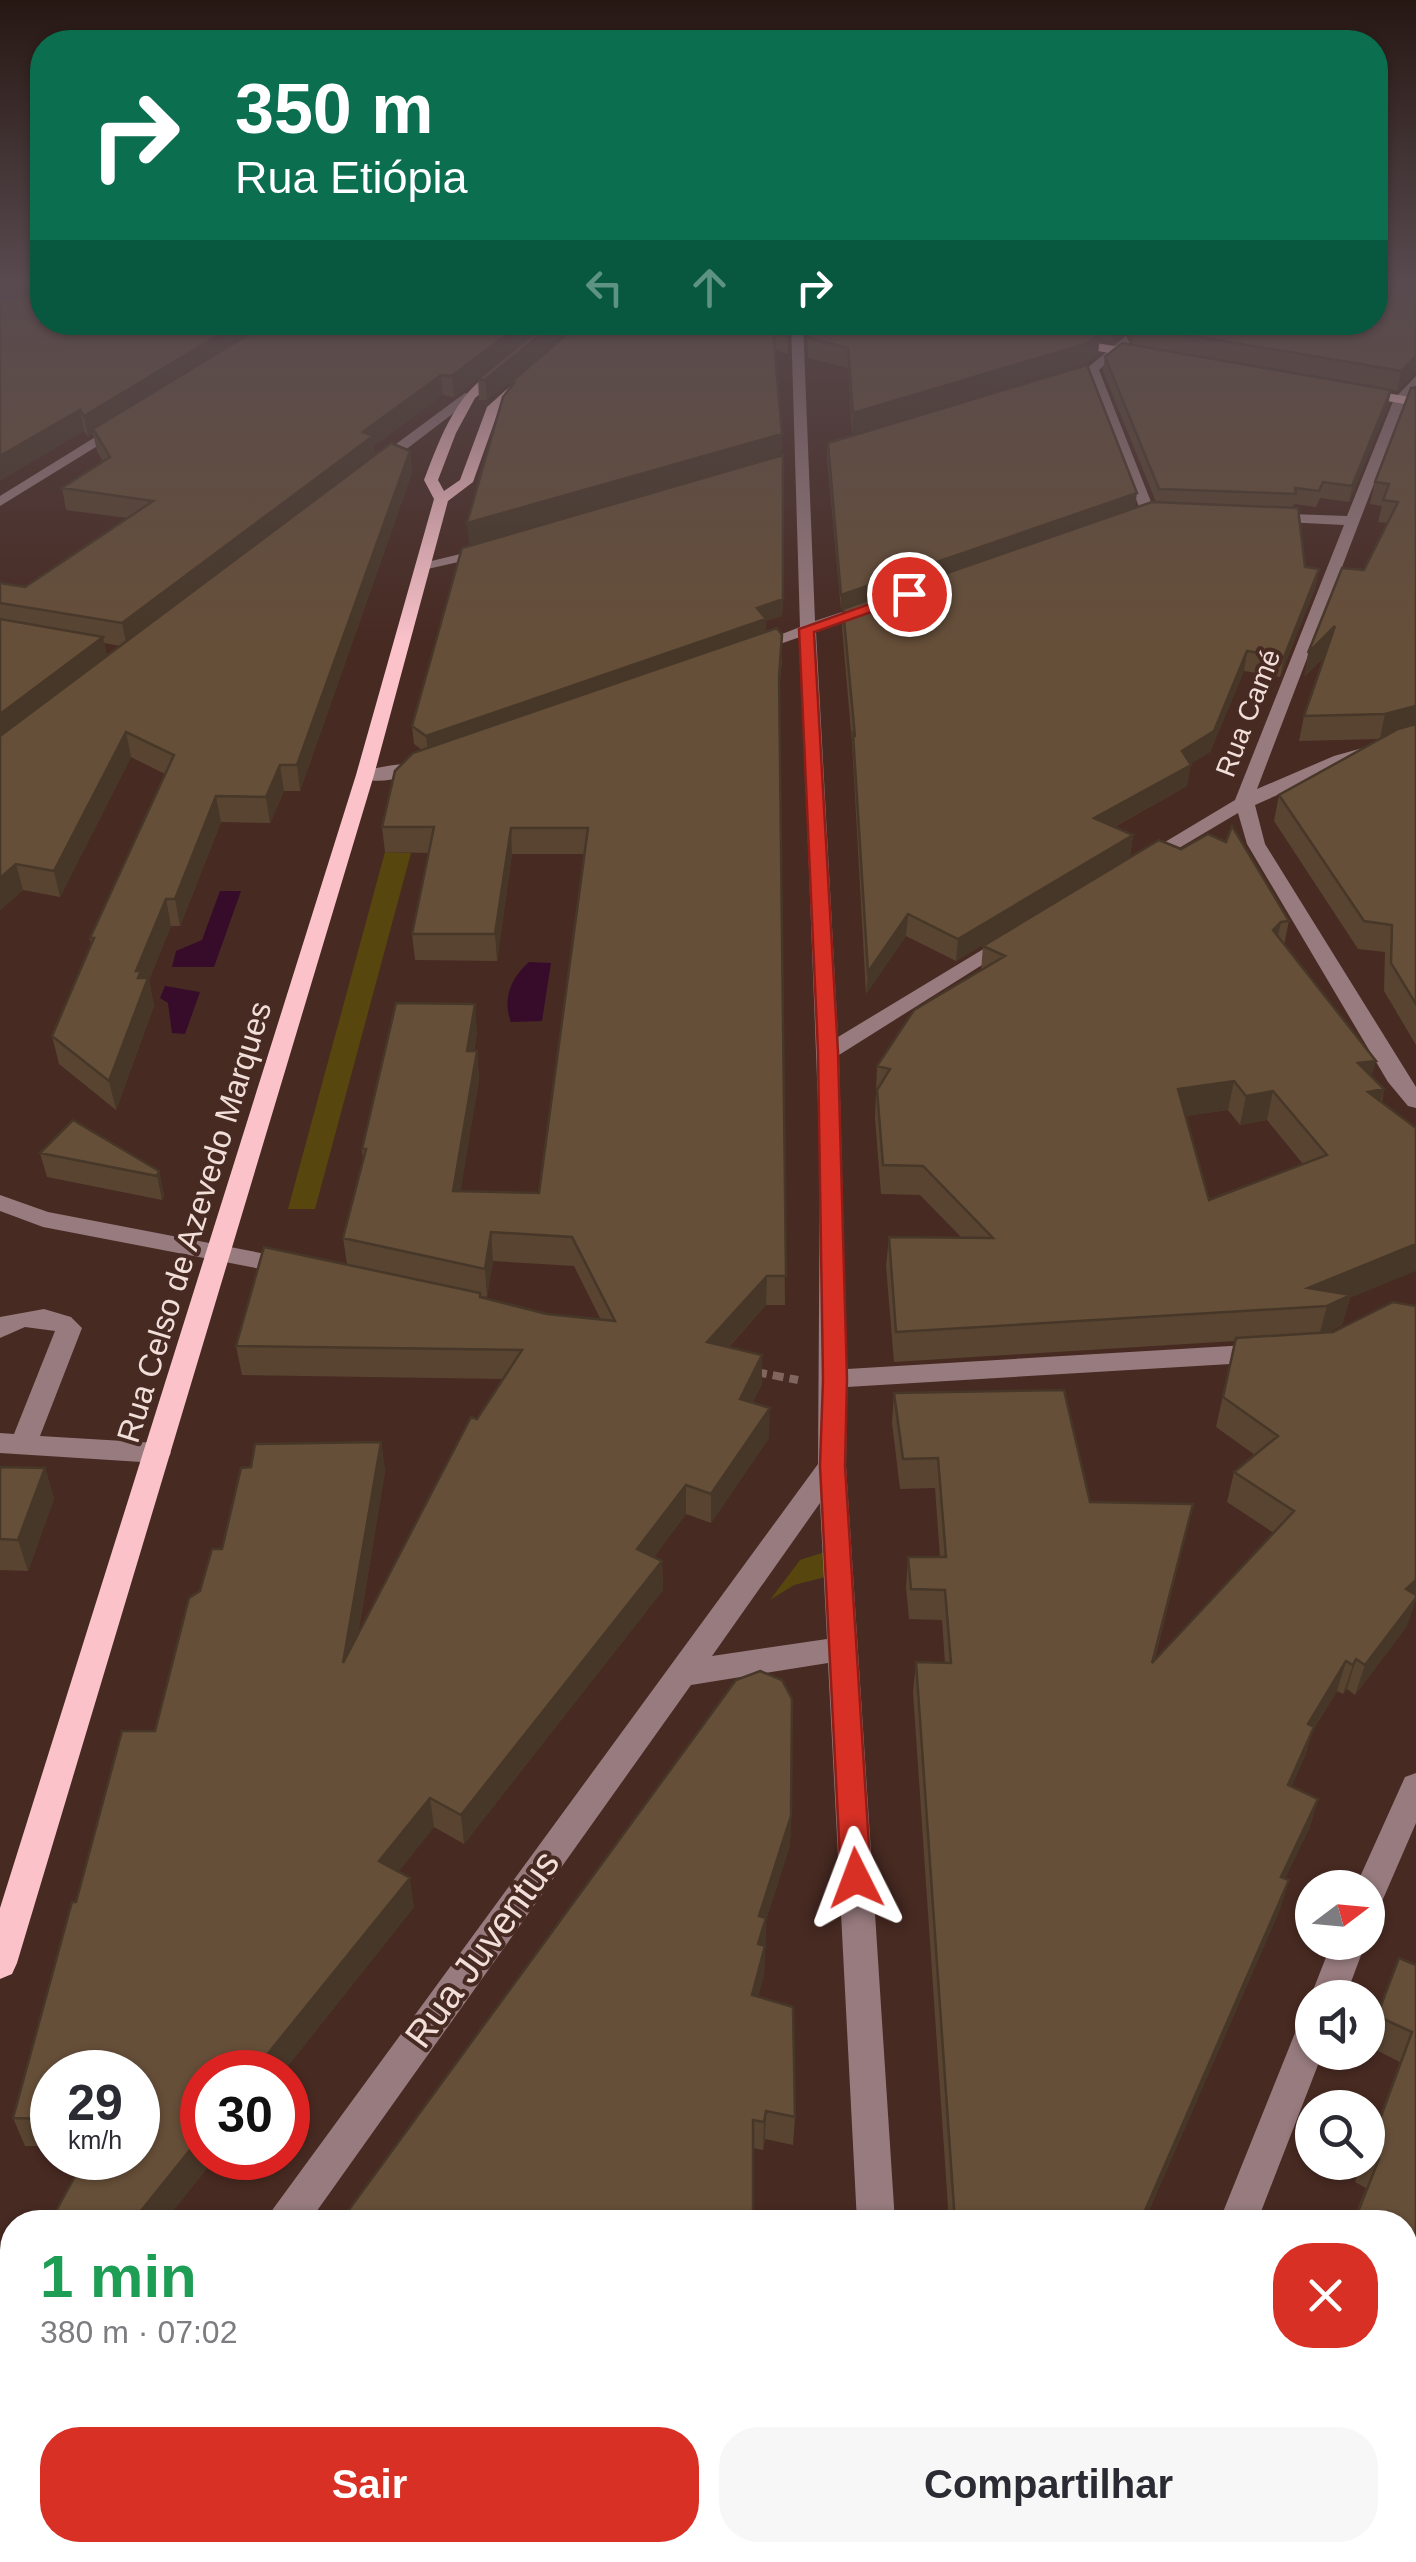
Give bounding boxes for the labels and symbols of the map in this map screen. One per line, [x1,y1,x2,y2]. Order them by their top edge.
pin [867,552,952,637]
street label: Rua Camé [1210,645,1286,781]
street label: Rua Celso de Azevedo Marques [110,997,278,1447]
position arrow [804,1826,908,1930]
street label: Rua Juventus [397,1843,567,2055]
north arrow [1295,1870,1385,1960]
speed limit sign: 30 [180,2050,310,2180]

